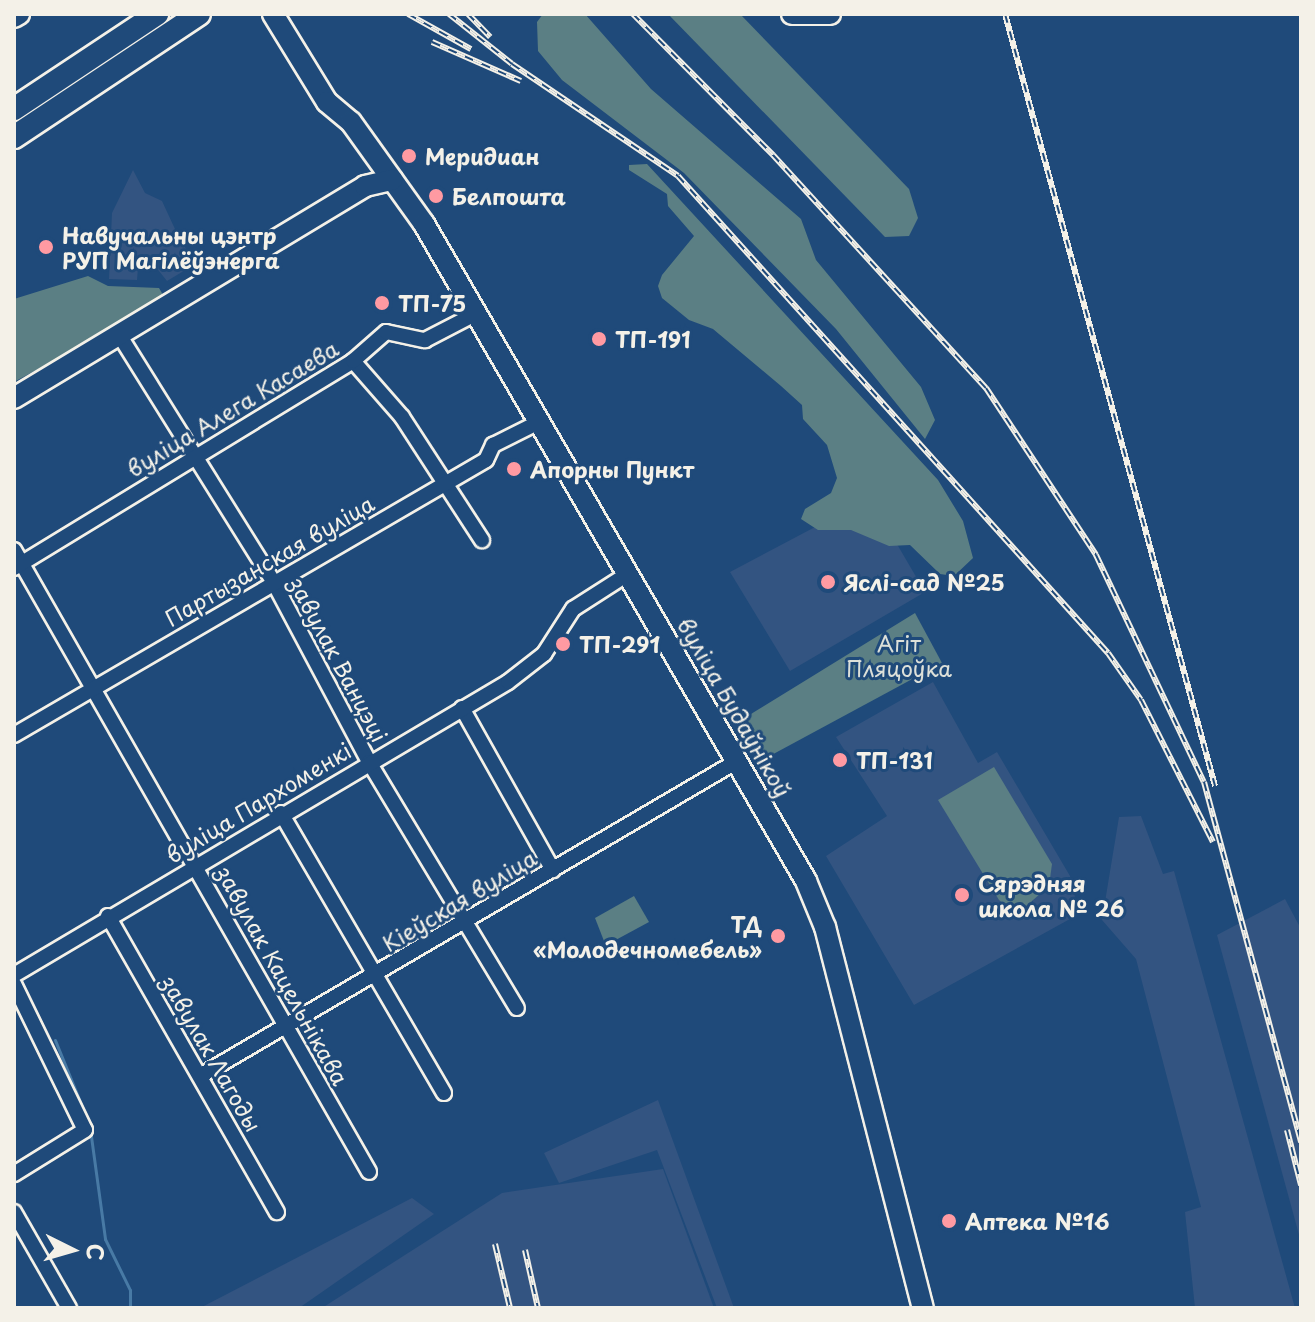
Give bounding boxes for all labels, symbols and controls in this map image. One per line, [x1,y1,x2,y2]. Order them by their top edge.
place label: Меридиан [425,143,540,169]
marker: Меридиан [400,147,418,165]
place label: Белпошта [452,183,566,209]
marker: Белпошта [427,187,445,205]
place label: Навучальны цэнтр РУП Магілёўэнерга [62,221,280,272]
marker: Навучальны цэнтр РУП Магілёўэнерга [37,238,55,256]
place label: ТП-75 [398,290,466,316]
marker: ТП-75 [373,294,391,312]
place label: ТП-191 [615,326,690,352]
marker: ТП-191 [590,330,608,348]
street label: вуліца Алега Касаева [122,334,342,482]
place label: Апорны Пункт [530,456,696,482]
marker: Апорны Пункт [505,460,523,478]
street label: Партызанская вуліца [159,489,379,631]
place label: Яслі-сад №25 [844,569,1005,595]
street label: завулак Ванцэці [284,571,394,747]
marker: Яслі-сад №25 [819,573,837,591]
street label: вуліца Будаўнікоў [673,613,797,801]
park label: Агіт Пляцоўка [846,629,952,680]
place label: ТП-291 [579,631,660,657]
marker: ТП-291 [554,635,572,653]
street label: вуліца Пархоменкі [161,736,355,868]
place label: ТП-131 [856,747,933,773]
marker: ТП-131 [831,751,849,769]
street label: Кіеўская вуліца [377,843,541,957]
street label: завулак Кацельнікава [212,861,354,1089]
place label: Сярэдняя школа № 26 [978,869,1125,920]
marker: Сярэдняя школа № 26 [953,886,971,904]
place label: ТД «Молодечномебель» [533,910,762,962]
marker: ТД «Молодечномебель» [769,927,787,945]
street label: завулак Лагоды [156,970,268,1136]
place label: Аптека №16 [965,1208,1109,1234]
north arrow [32,1210,112,1290]
marker: Аптека №16 [940,1212,958,1230]
text: С [79,1242,114,1262]

